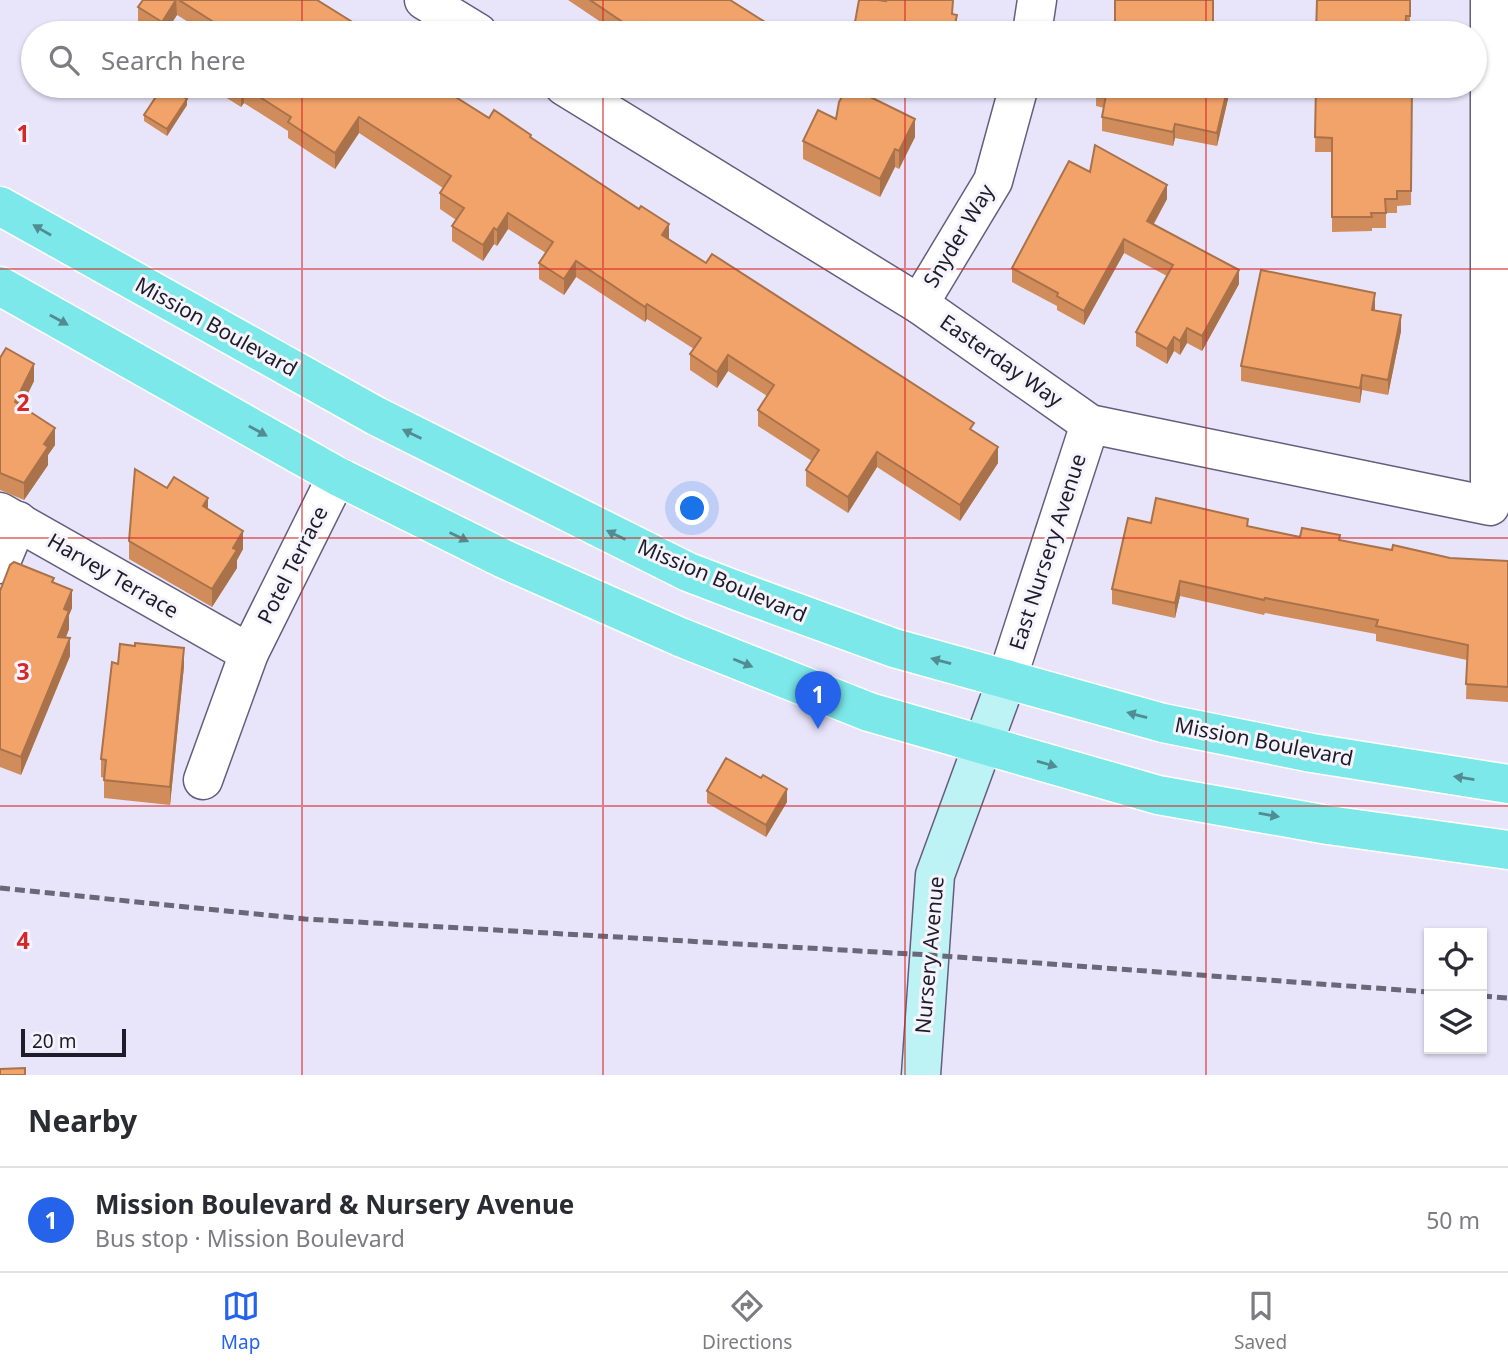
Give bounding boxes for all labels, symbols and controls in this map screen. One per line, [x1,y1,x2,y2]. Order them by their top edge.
search box [21,21,1487,98]
icon: search [45,41,83,79]
text: Search here [101,42,246,78]
text: 1 [16,117,30,149]
street label: Snyder Way [916,178,1000,292]
one-way arrow [32,224,52,236]
street label: Mission Boulevard [131,270,302,382]
street label: Easterday Way [935,308,1069,413]
one-way arrow [50,314,69,326]
text: 2 [16,386,30,418]
one-way arrow [248,425,267,437]
one-way arrow [402,429,422,440]
street label: East Nursery Avenue [1002,450,1092,653]
your location [675,491,709,525]
street label: Potel Terrace [250,501,334,628]
street label: Harvey Terrace [43,526,184,624]
one-way arrow [606,530,626,541]
one-way arrow [449,531,469,542]
street label: Mission Boulevard [634,532,811,628]
text: 3 [16,655,30,687]
one-way arrow [931,656,952,666]
one-way arrow [733,657,754,668]
pin: 1 [795,671,841,729]
one-way arrow [1126,710,1147,720]
street label: Mission Boulevard [1173,710,1356,772]
one-way arrow [1037,760,1058,770]
one-way arrow [1453,772,1475,783]
one-way arrow [1258,810,1280,821]
street label: Nursery Avenue [908,875,950,1035]
text: 4 [16,924,30,956]
map controls [1424,928,1487,1054]
button: locate [1424,928,1487,991]
button: layers [1424,991,1487,1054]
scale bar [21,1026,126,1058]
text: 20 m [32,1028,76,1054]
text: Nearby [28,1100,137,1141]
text: Mission Boulevard & Nursery Avenue [95,1186,574,1222]
text: 1 [44,1204,58,1236]
text: 50 m [1426,1204,1480,1236]
text: Bus stop · Mission Boulevard [95,1222,405,1254]
tab: Map [221,1287,260,1355]
tab: Directions [702,1287,792,1355]
tab: Saved [1234,1287,1287,1355]

